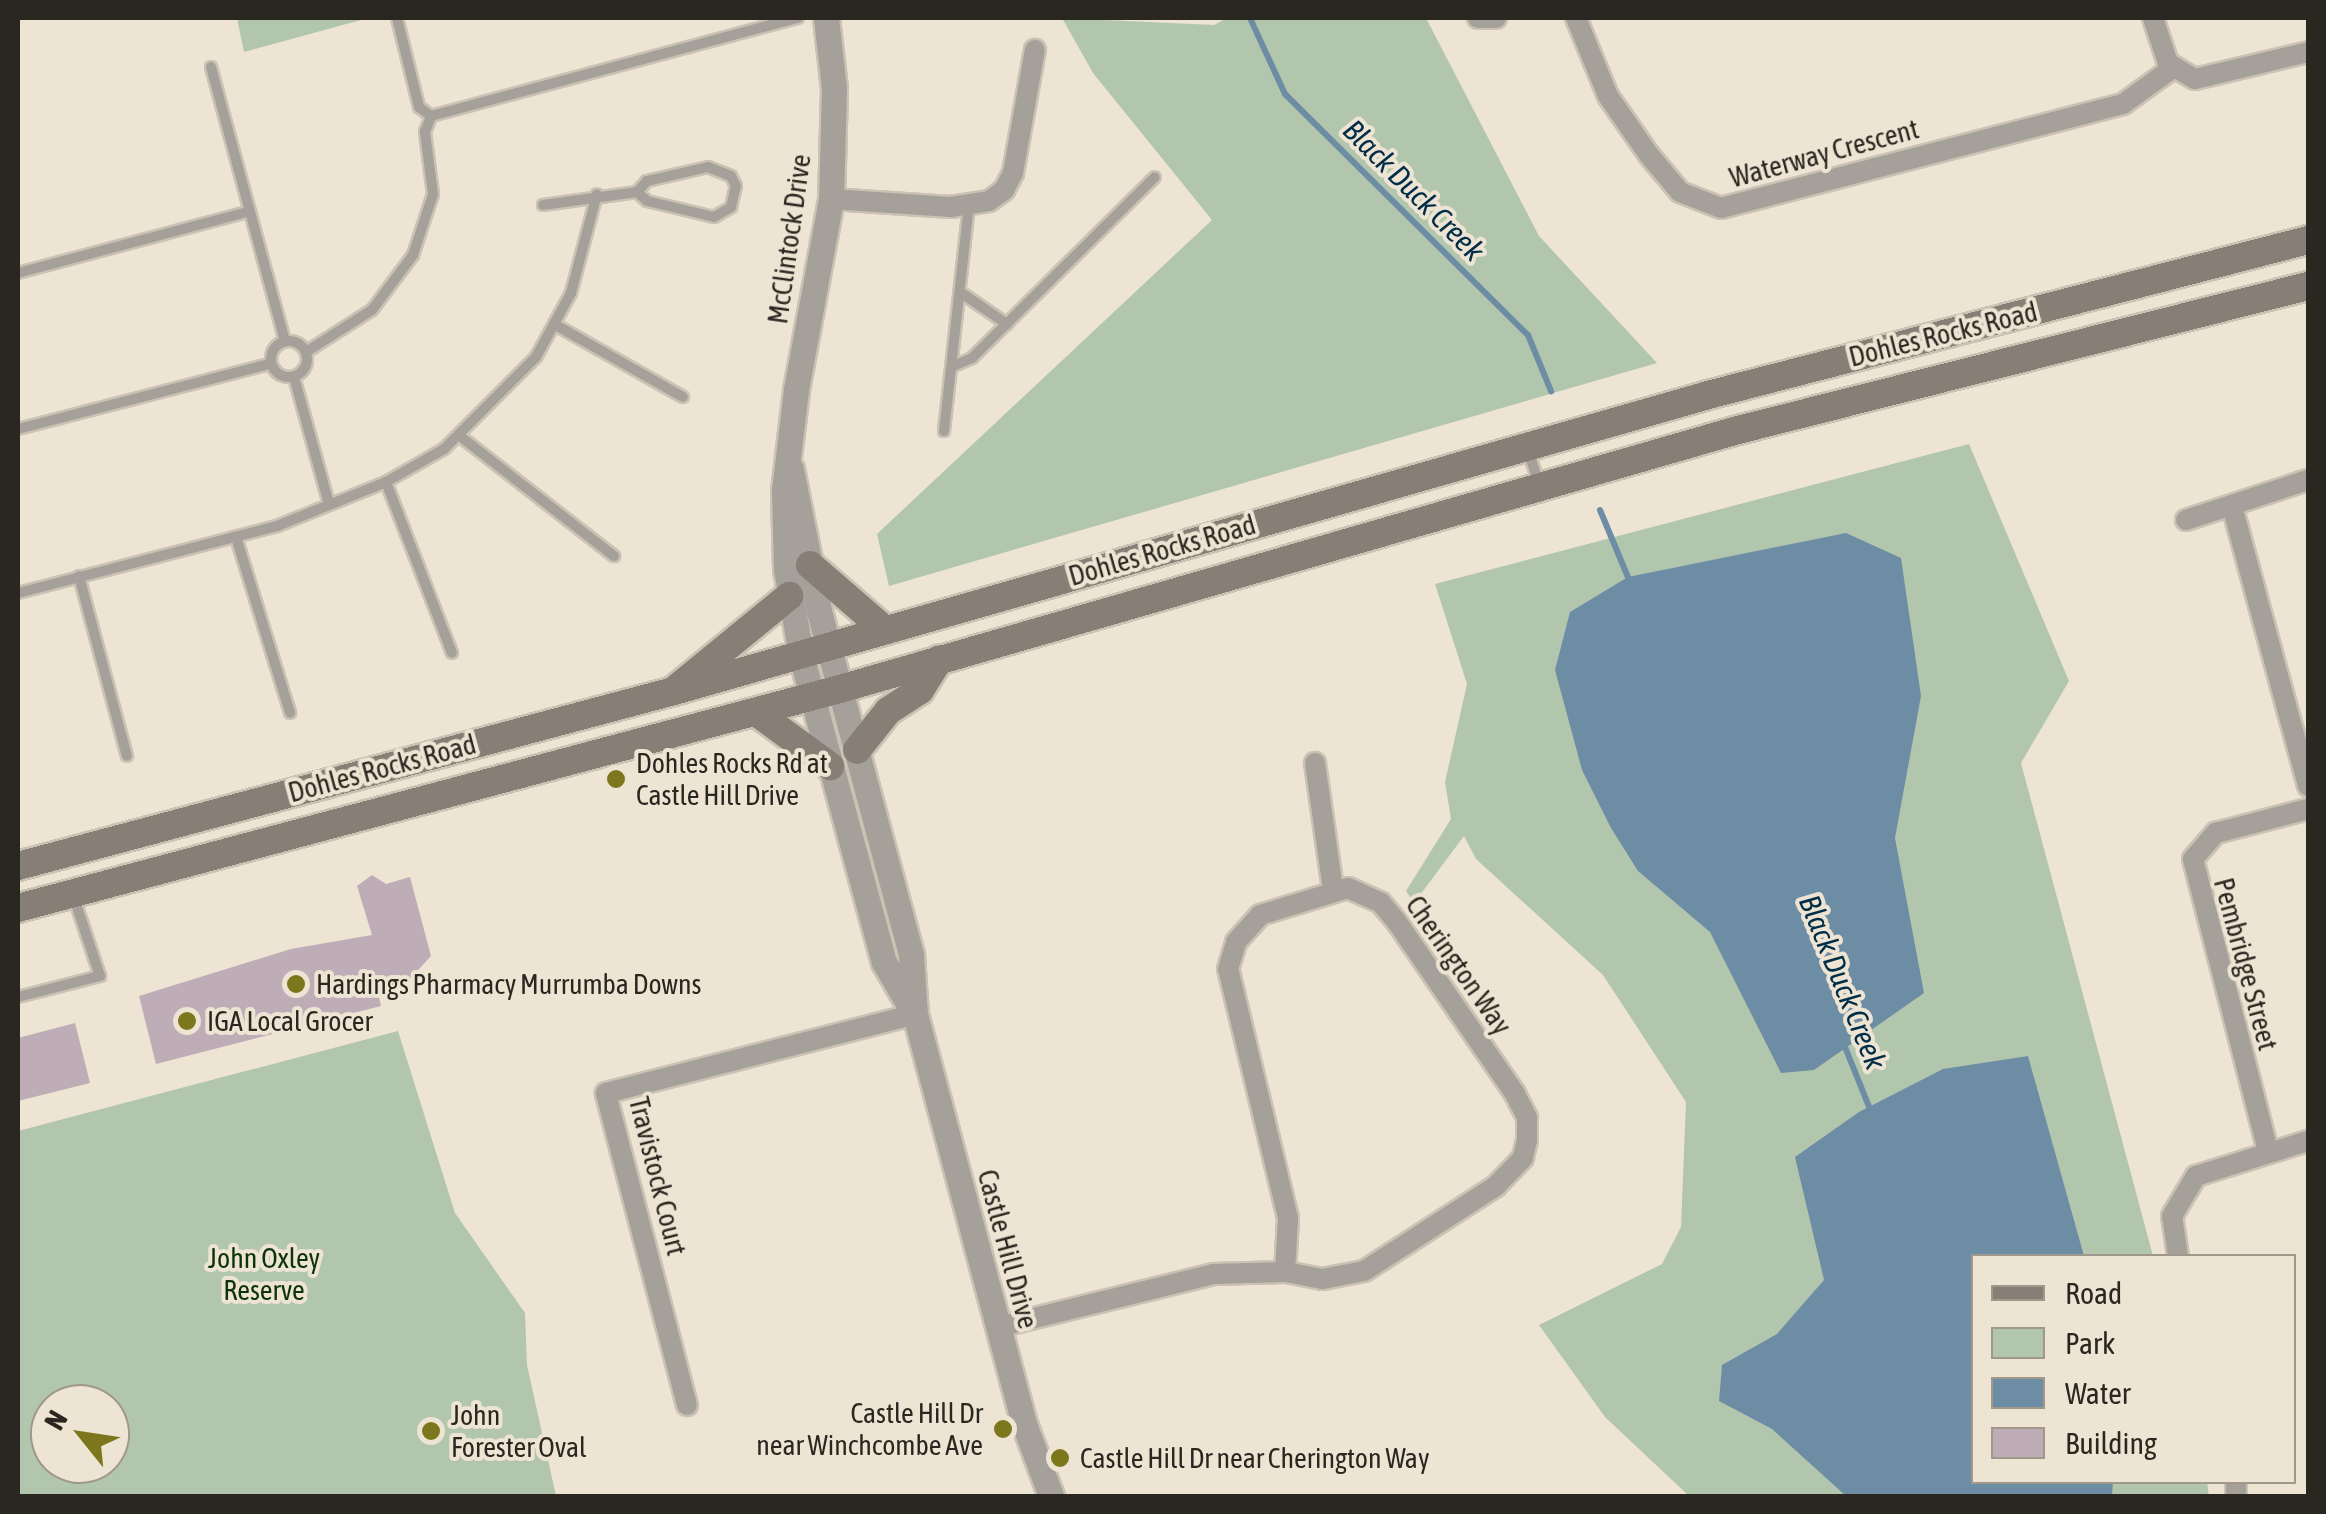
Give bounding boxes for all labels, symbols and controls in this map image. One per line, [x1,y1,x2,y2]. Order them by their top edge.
water label: Black Duck Creek [1336,112,1492,268]
street label: Waterway Crescent [1726,112,1922,194]
street label: McClintock Drive [760,152,818,326]
street label: Dohles Rocks Road [1845,294,2041,374]
street label: Dohles Rocks Road [1065,507,1259,593]
street label: Dohles Rocks Road [284,727,480,809]
place label: Dohles Rocks Rd at Castle Hill Drive [636,746,828,812]
marker: Dohles Rocks Rd at Castle Hill Drive [605,768,627,790]
street label: Pembridge Street [2207,874,2285,1054]
street label: Cherington Way [1399,889,1519,1041]
water label: Black Duck Creek [1792,889,1894,1075]
place label: Hardings Pharmacy Murrumba Downs [316,967,701,1001]
marker: Hardings Pharmacy Murrumba Downs [285,973,307,995]
place label: IGA Local Grocer [207,1004,373,1038]
marker: IGA Local Grocer [176,1010,198,1032]
street label: Travistock Court [622,1093,694,1259]
street label: Castle Hill Drive [971,1166,1045,1332]
park label: John Oxley Reserve [208,1241,320,1307]
legend [1971,1254,2296,1484]
text: Road [2065,1276,2122,1310]
text: Park [2065,1326,2115,1360]
text: Water [2065,1376,2131,1410]
north arrow [30,1384,130,1484]
place label: Castle Hill Dr near Winchcombe Ave [756,1396,983,1462]
place label: John Forester Oval [451,1398,586,1464]
text: N [38,1405,74,1435]
marker: Castle Hill Dr near Winchcombe Ave [992,1418,1014,1440]
marker: John Forester Oval [420,1420,442,1442]
text: Building [2065,1426,2157,1460]
place label: Castle Hill Dr near Cherington Way [1080,1441,1429,1475]
marker: Castle Hill Dr near Cherington Way [1049,1447,1071,1469]

